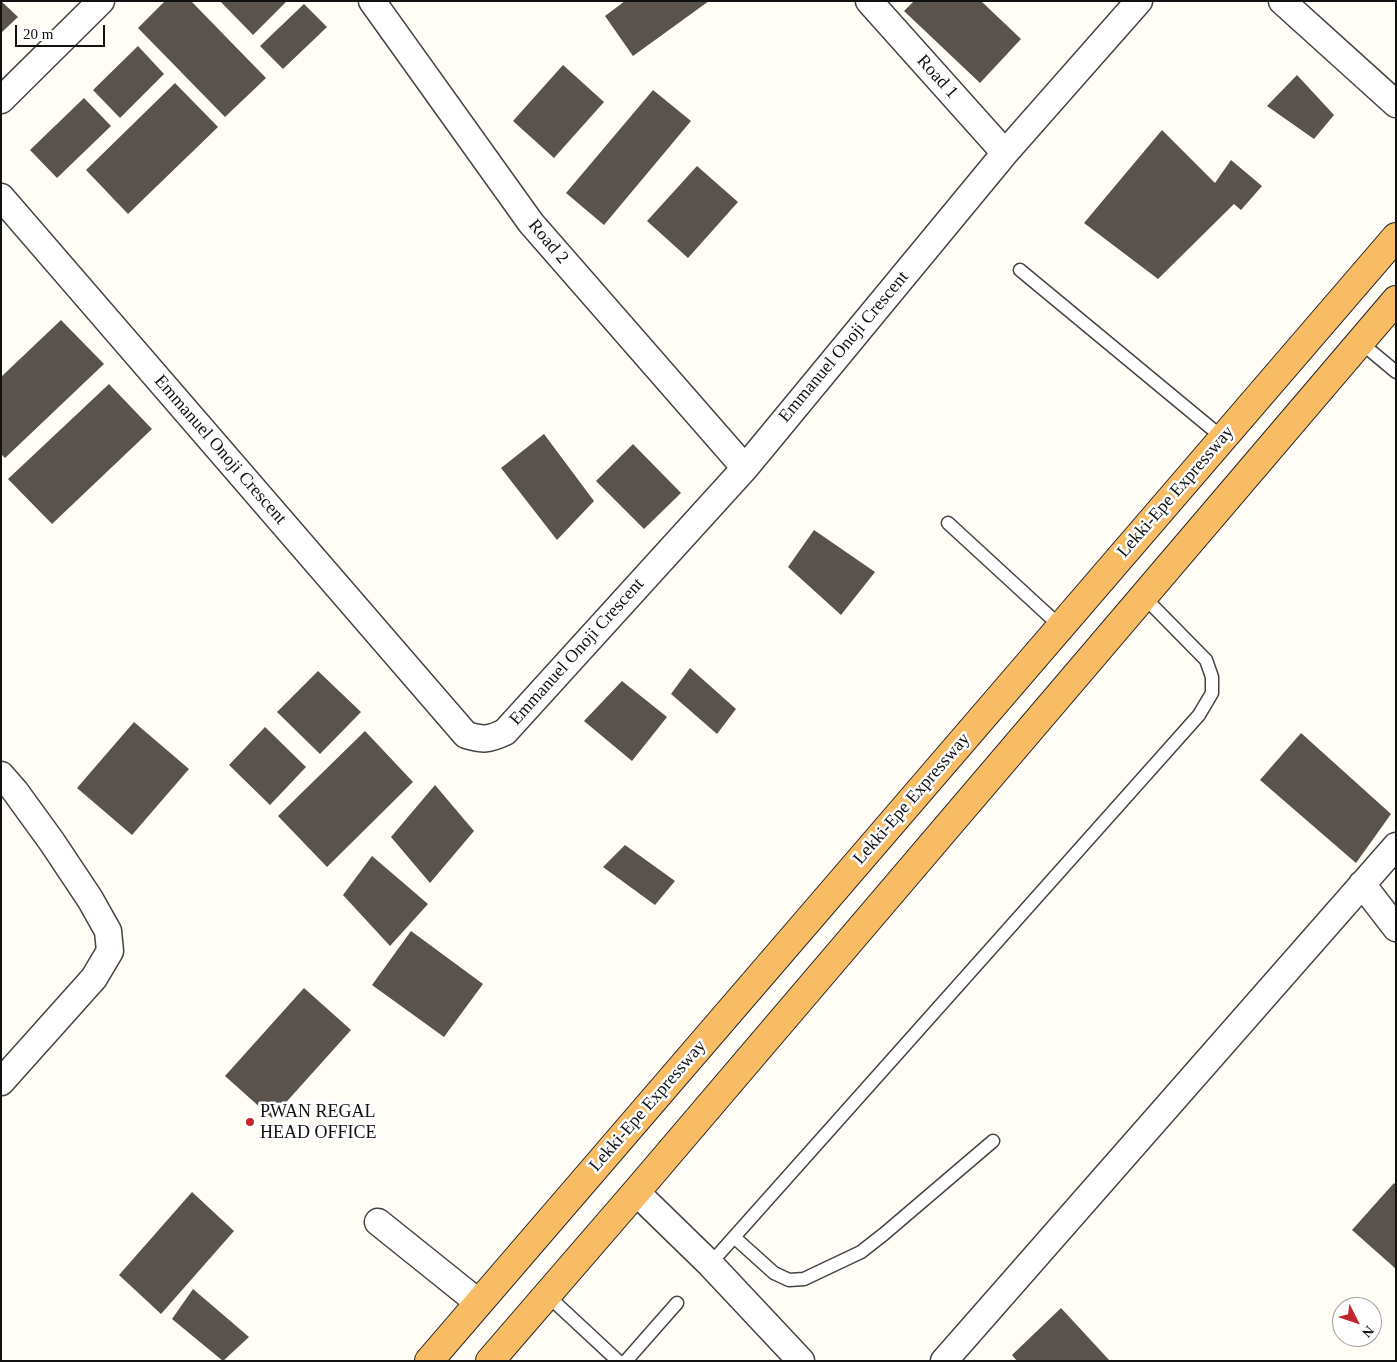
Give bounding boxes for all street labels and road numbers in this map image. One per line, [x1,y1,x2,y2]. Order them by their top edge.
street label: Road 1 [912,51,962,103]
street label: Road 2 [523,215,573,269]
street label: Emmanuel Onoji Crescent [774,267,914,427]
street label: Emmanuel Onoji Crescent [149,371,291,529]
street label: Lekki-Epe Expressway [1113,422,1239,562]
street label: Emmanuel Onoji Crescent [505,574,649,730]
street label: Lekki-Epe Expressway [849,729,975,869]
street label: Lekki-Epe Expressway [585,1036,711,1176]

